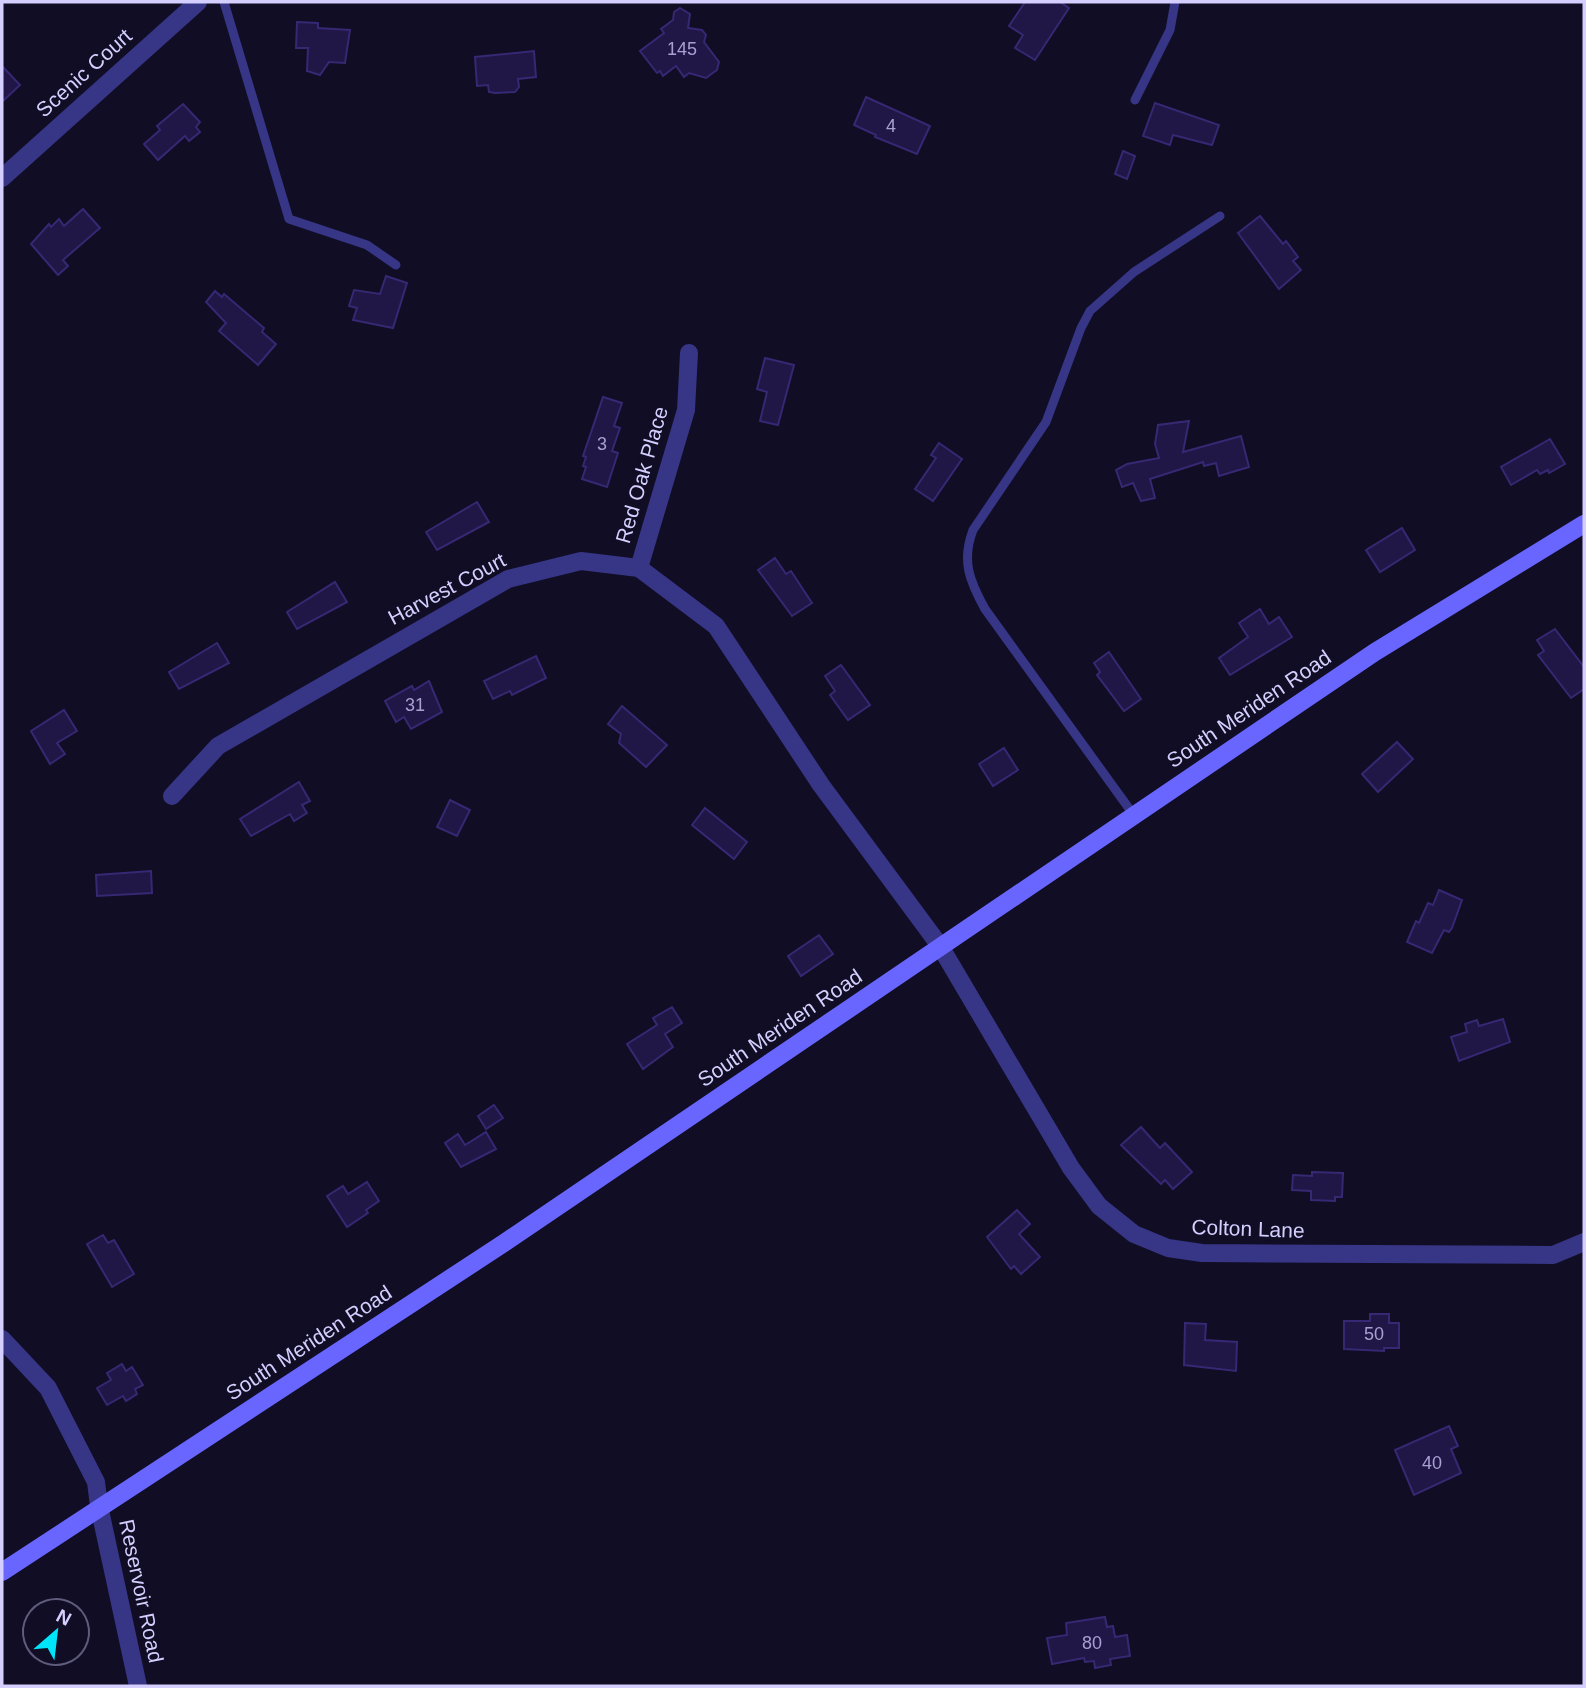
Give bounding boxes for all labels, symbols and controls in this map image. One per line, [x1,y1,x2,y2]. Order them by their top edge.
street label: Scenic Court [31,24,136,121]
house number: 145 [667,39,697,59]
house number: 4 [886,116,896,136]
street label: Red Oak Place [611,404,672,546]
house number: 3 [597,434,607,454]
street label: Harvest Court [384,548,509,629]
street label: South Meriden Road [1162,645,1335,772]
house number: 31 [405,695,425,715]
street label: South Meriden Road [693,964,866,1091]
street label: Colton Lane [1191,1215,1305,1242]
street label: South Meriden Road [222,1280,396,1405]
house number: 50 [1364,1324,1384,1344]
house number: 40 [1422,1453,1442,1473]
street label: Reservoir Road [115,1517,168,1665]
north arrow [21,1597,91,1667]
text: N [53,1605,75,1630]
house number: 80 [1082,1633,1102,1653]

